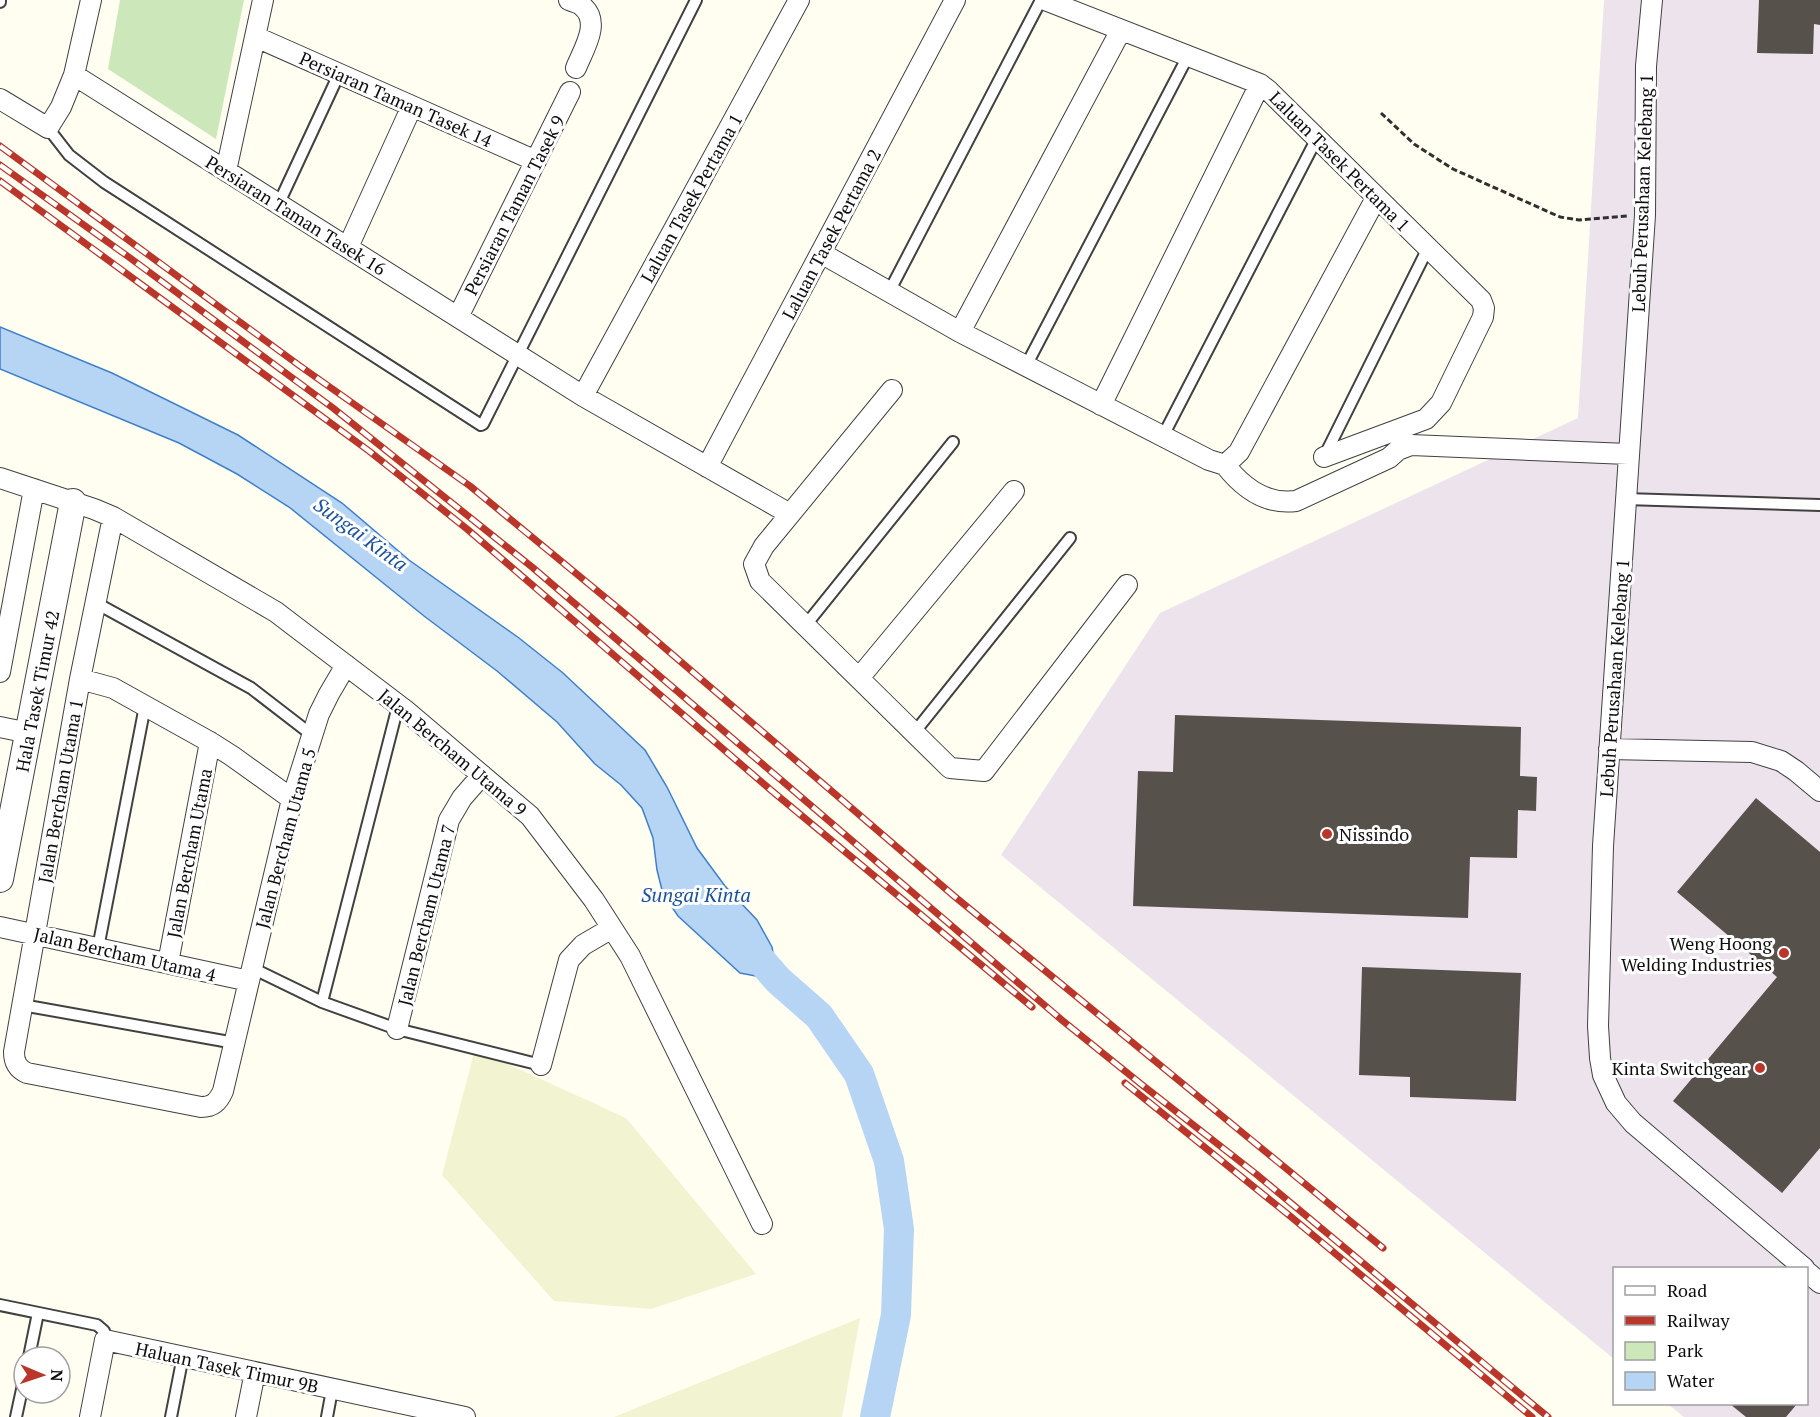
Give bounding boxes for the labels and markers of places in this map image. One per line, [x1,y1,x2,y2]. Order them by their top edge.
place label: Nissindo [1339,822,1409,846]
marker: Nissindo [1320,827,1334,841]
place label: Weng Hoong Welding Industries [1621,931,1773,976]
marker: Weng Hoong Welding Industries [1777,946,1791,960]
place label: Kinta Switchgear [1612,1056,1748,1080]
marker: Kinta Switchgear [1753,1061,1767,1075]

